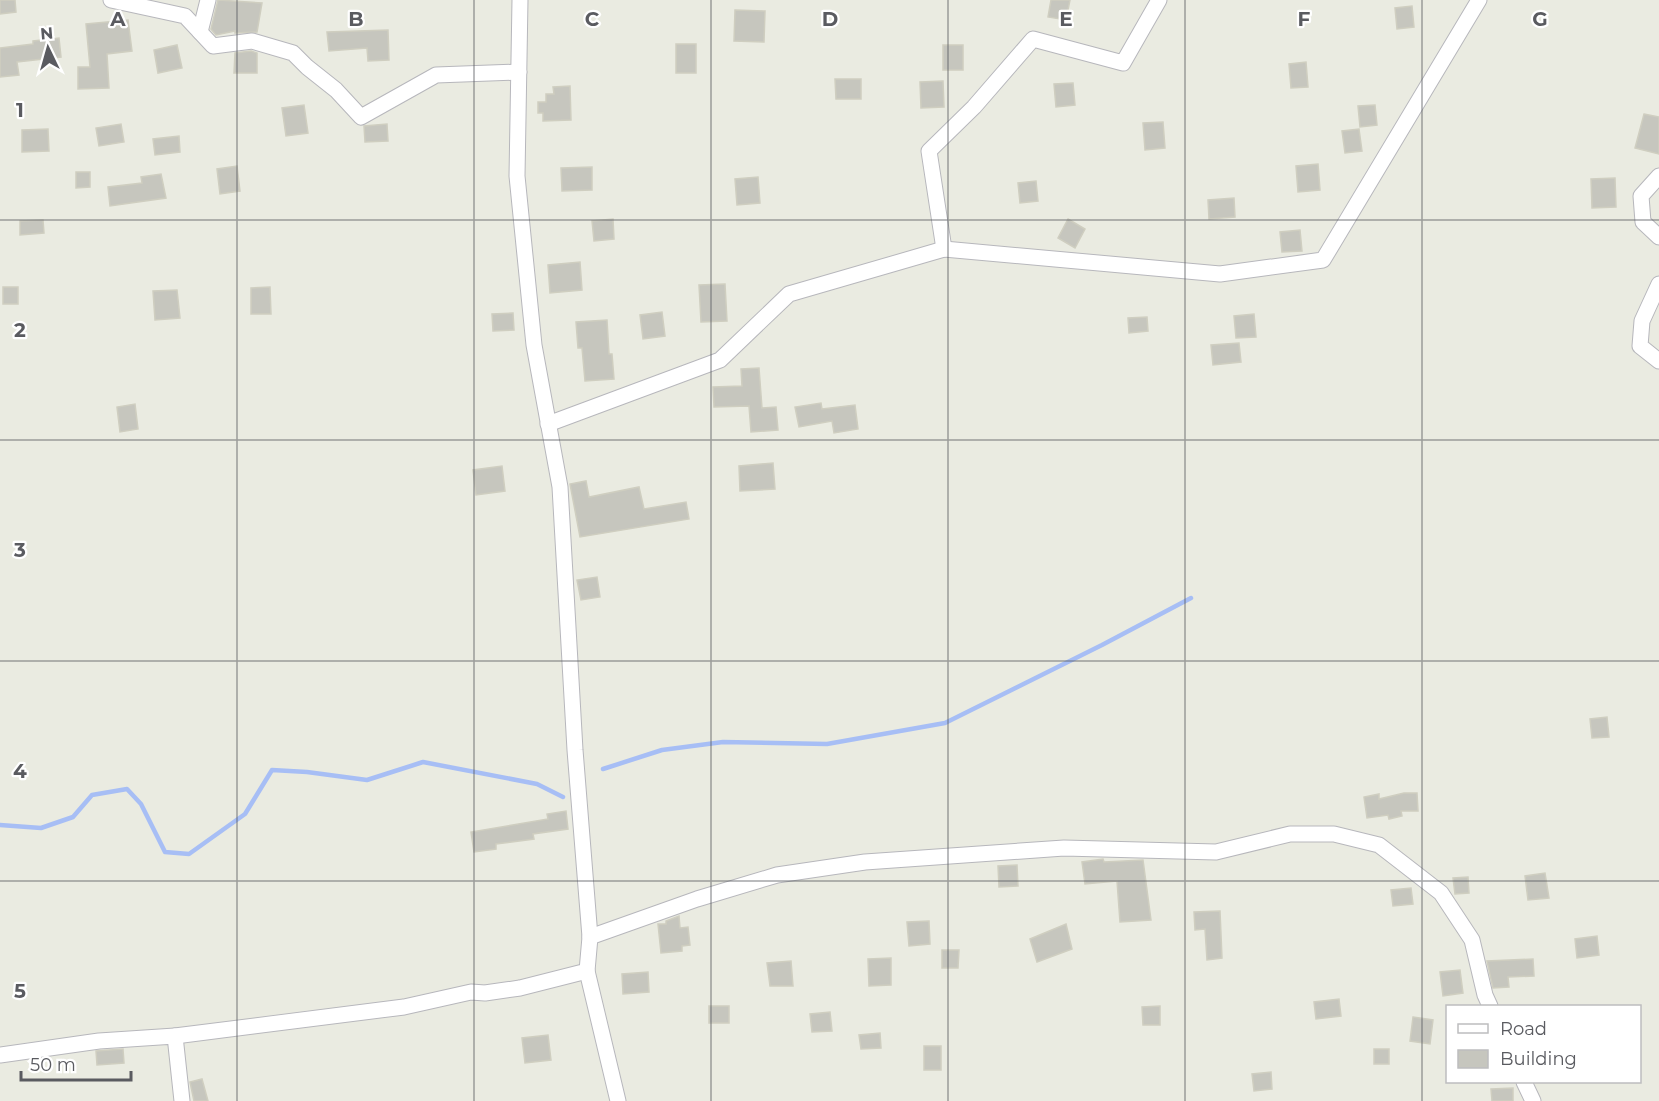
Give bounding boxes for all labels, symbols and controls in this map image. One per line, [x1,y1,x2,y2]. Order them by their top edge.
text: A [109,7,126,31]
text: B [348,7,364,31]
text: C [585,7,600,31]
text: D [822,7,838,31]
text: E [1059,7,1073,31]
text: F [1298,7,1311,31]
text: G [1532,7,1548,31]
north arrow [18,18,78,78]
text: N [39,24,54,44]
text: 1 [16,98,24,122]
text: 2 [14,318,26,342]
text: 3 [13,538,26,562]
text: 4 [13,759,27,783]
text: 5 [14,979,26,1003]
legend [1446,1005,1641,1083]
text: Road [1500,1018,1547,1040]
scale bar [21,1044,130,1082]
text: Building [1500,1048,1577,1070]
text: 50 m [30,1054,76,1076]

